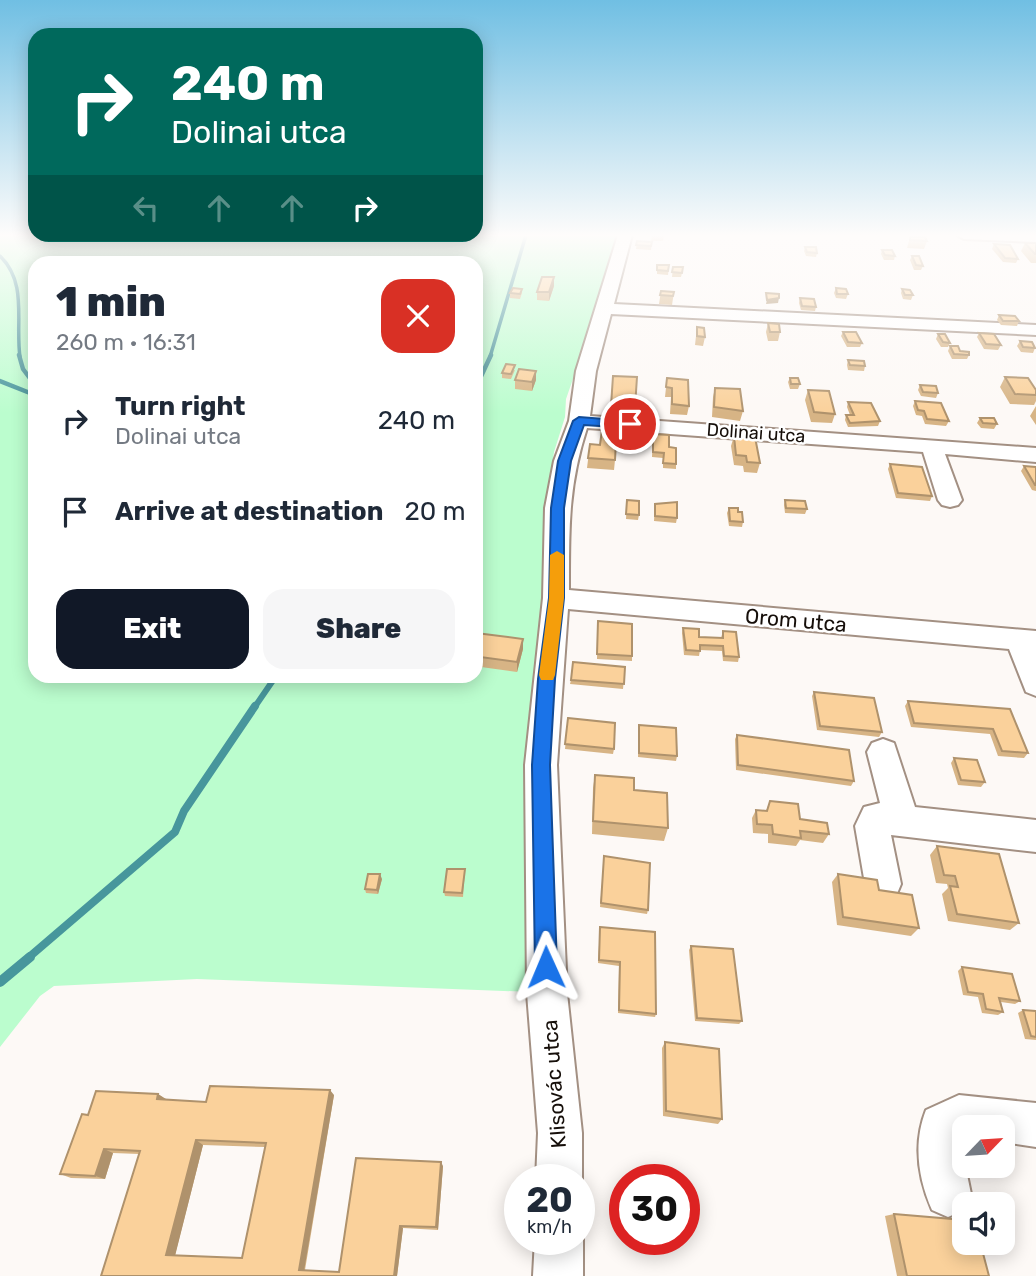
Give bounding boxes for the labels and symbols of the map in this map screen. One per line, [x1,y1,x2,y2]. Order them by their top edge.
pin [600,394,660,454]
street label: Dolinai utca [706,419,806,447]
street label: Orom utca [744,603,848,637]
position arrow [509,930,583,1004]
street label: Klisovác utca [537,1019,571,1149]
north arrow [952,1115,1015,1178]
speed limit sign: 30 [609,1164,700,1255]

